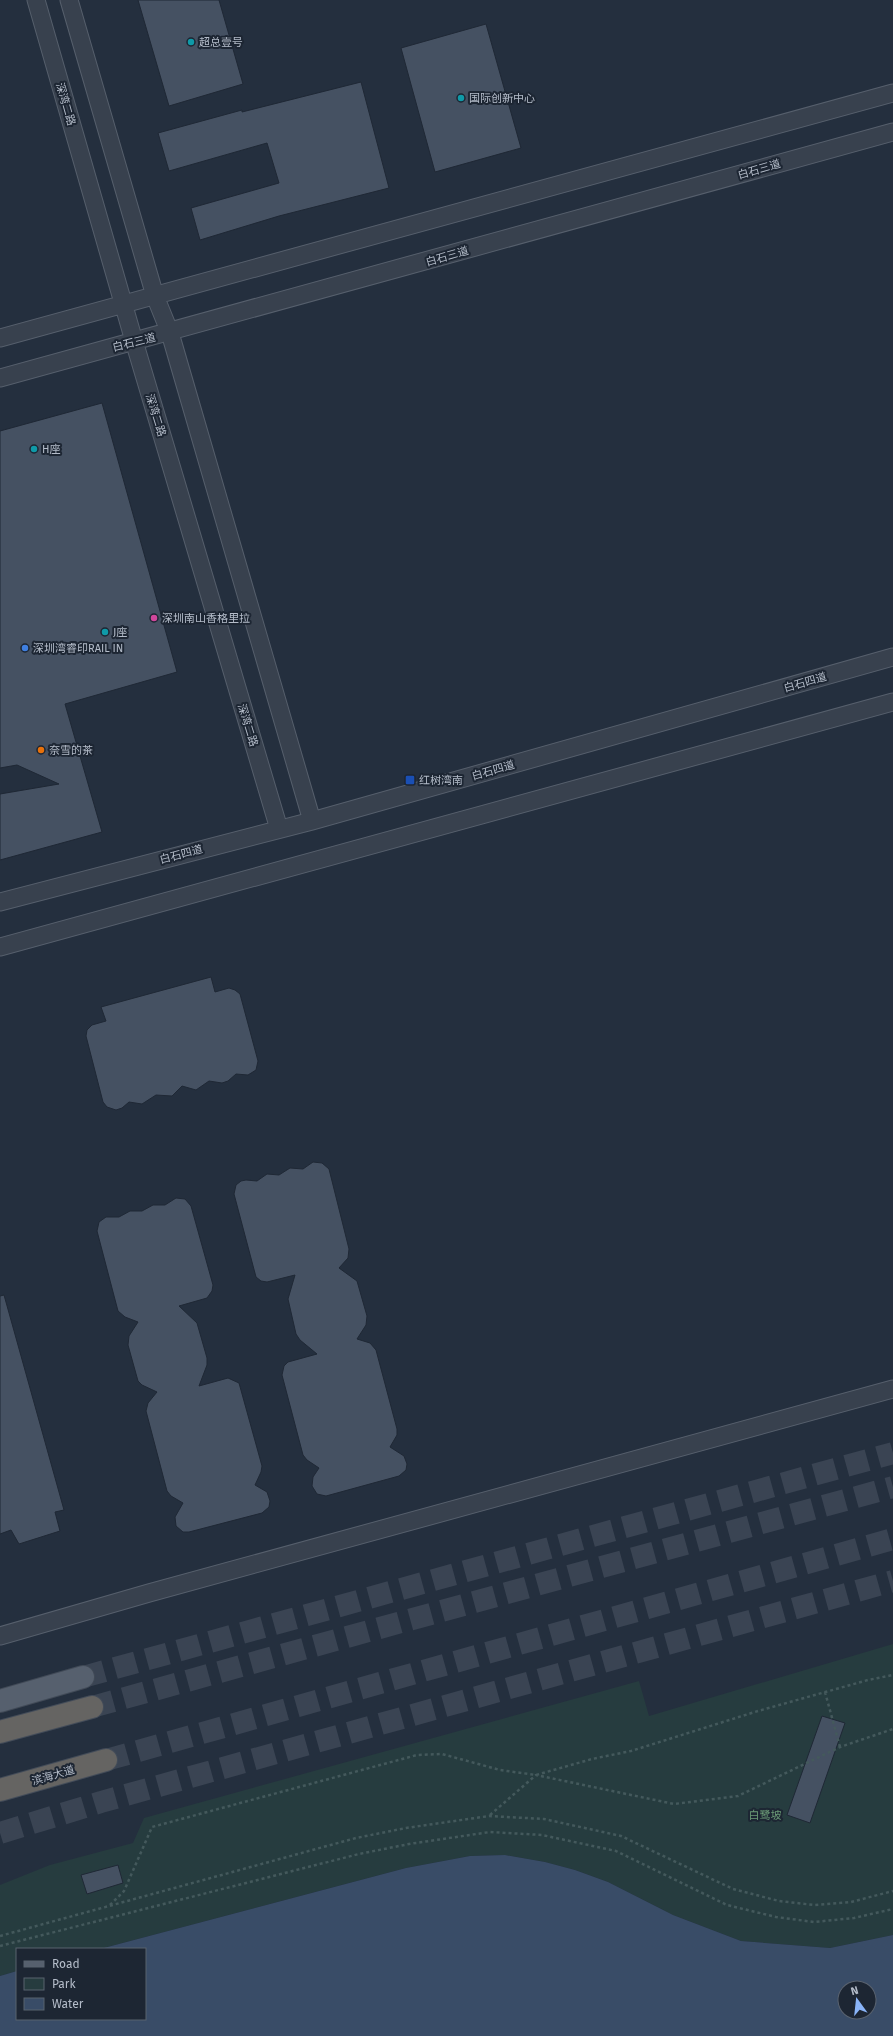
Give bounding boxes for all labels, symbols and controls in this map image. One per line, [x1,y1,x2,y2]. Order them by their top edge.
place label: 超总壹号 [199,36,243,49]
marker: 超总壹号 [186,37,196,47]
street label: 深湾二路 [53,81,78,127]
place label: 国际创新中心 [469,92,535,105]
marker: 国际创新中心 [456,93,466,103]
street label: 白石三道 [736,157,782,182]
street label: 白石三道 [424,244,470,269]
street label: 白石三道 [111,331,157,354]
street label: 深湾二路 [143,392,168,438]
place label: H座 [42,443,60,456]
marker: H座 [29,444,39,454]
place label: 深圳南山香格里拉 [162,612,250,625]
marker: 深圳南山香格里拉 [149,613,159,623]
place label: J座 [113,626,127,639]
marker: J座 [100,627,110,637]
place label: 深圳湾睿印RAIL IN [33,642,123,655]
marker: 深圳湾睿印RAIL IN [20,643,30,653]
street label: 白石四道 [782,670,828,695]
street label: 深湾二路 [235,702,260,748]
place label: 奈雪的茶 [49,744,93,757]
marker: 奈雪的茶 [36,745,46,755]
street label: 白石四道 [470,758,516,783]
marker: 红树湾南 [404,774,416,786]
place label: 红树湾南 [419,774,463,787]
street label: 白石四道 [158,843,204,866]
street label: 滨海大道 [30,1763,76,1788]
park label: 白鹭坡 [749,1809,782,1822]
legend [16,1948,146,2020]
text: Road [52,1957,80,1971]
text: Park [52,1977,76,1991]
north arrow [837,1980,877,2020]
text: N [849,1984,860,1998]
text: Water [52,1997,84,2011]

